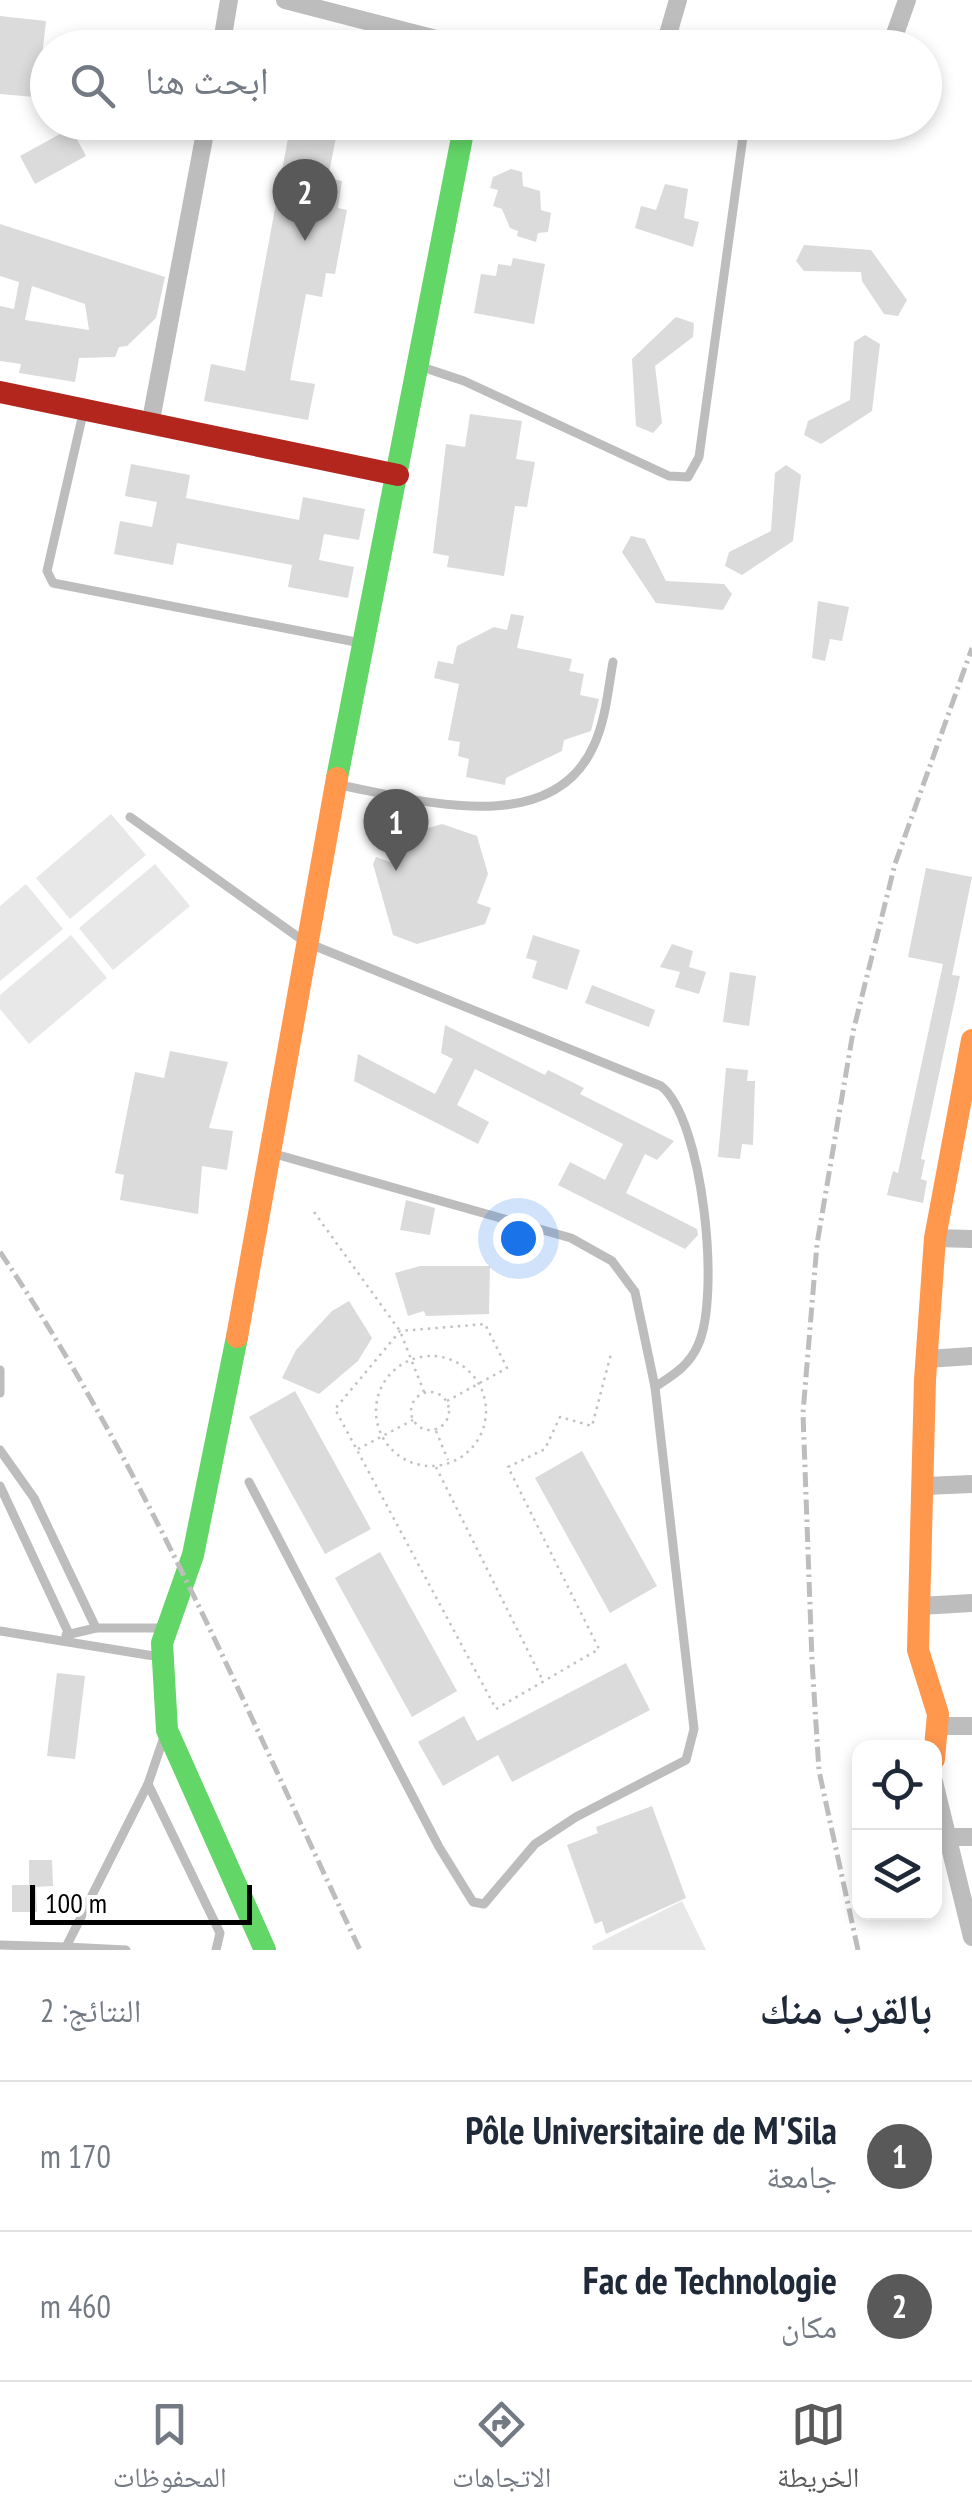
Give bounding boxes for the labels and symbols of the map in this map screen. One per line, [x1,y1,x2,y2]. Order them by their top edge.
pin: 2 [272,158,338,241]
pin: 1 [364,788,428,871]
your location [493,1213,544,1264]
scale bar [30,1880,252,1924]

